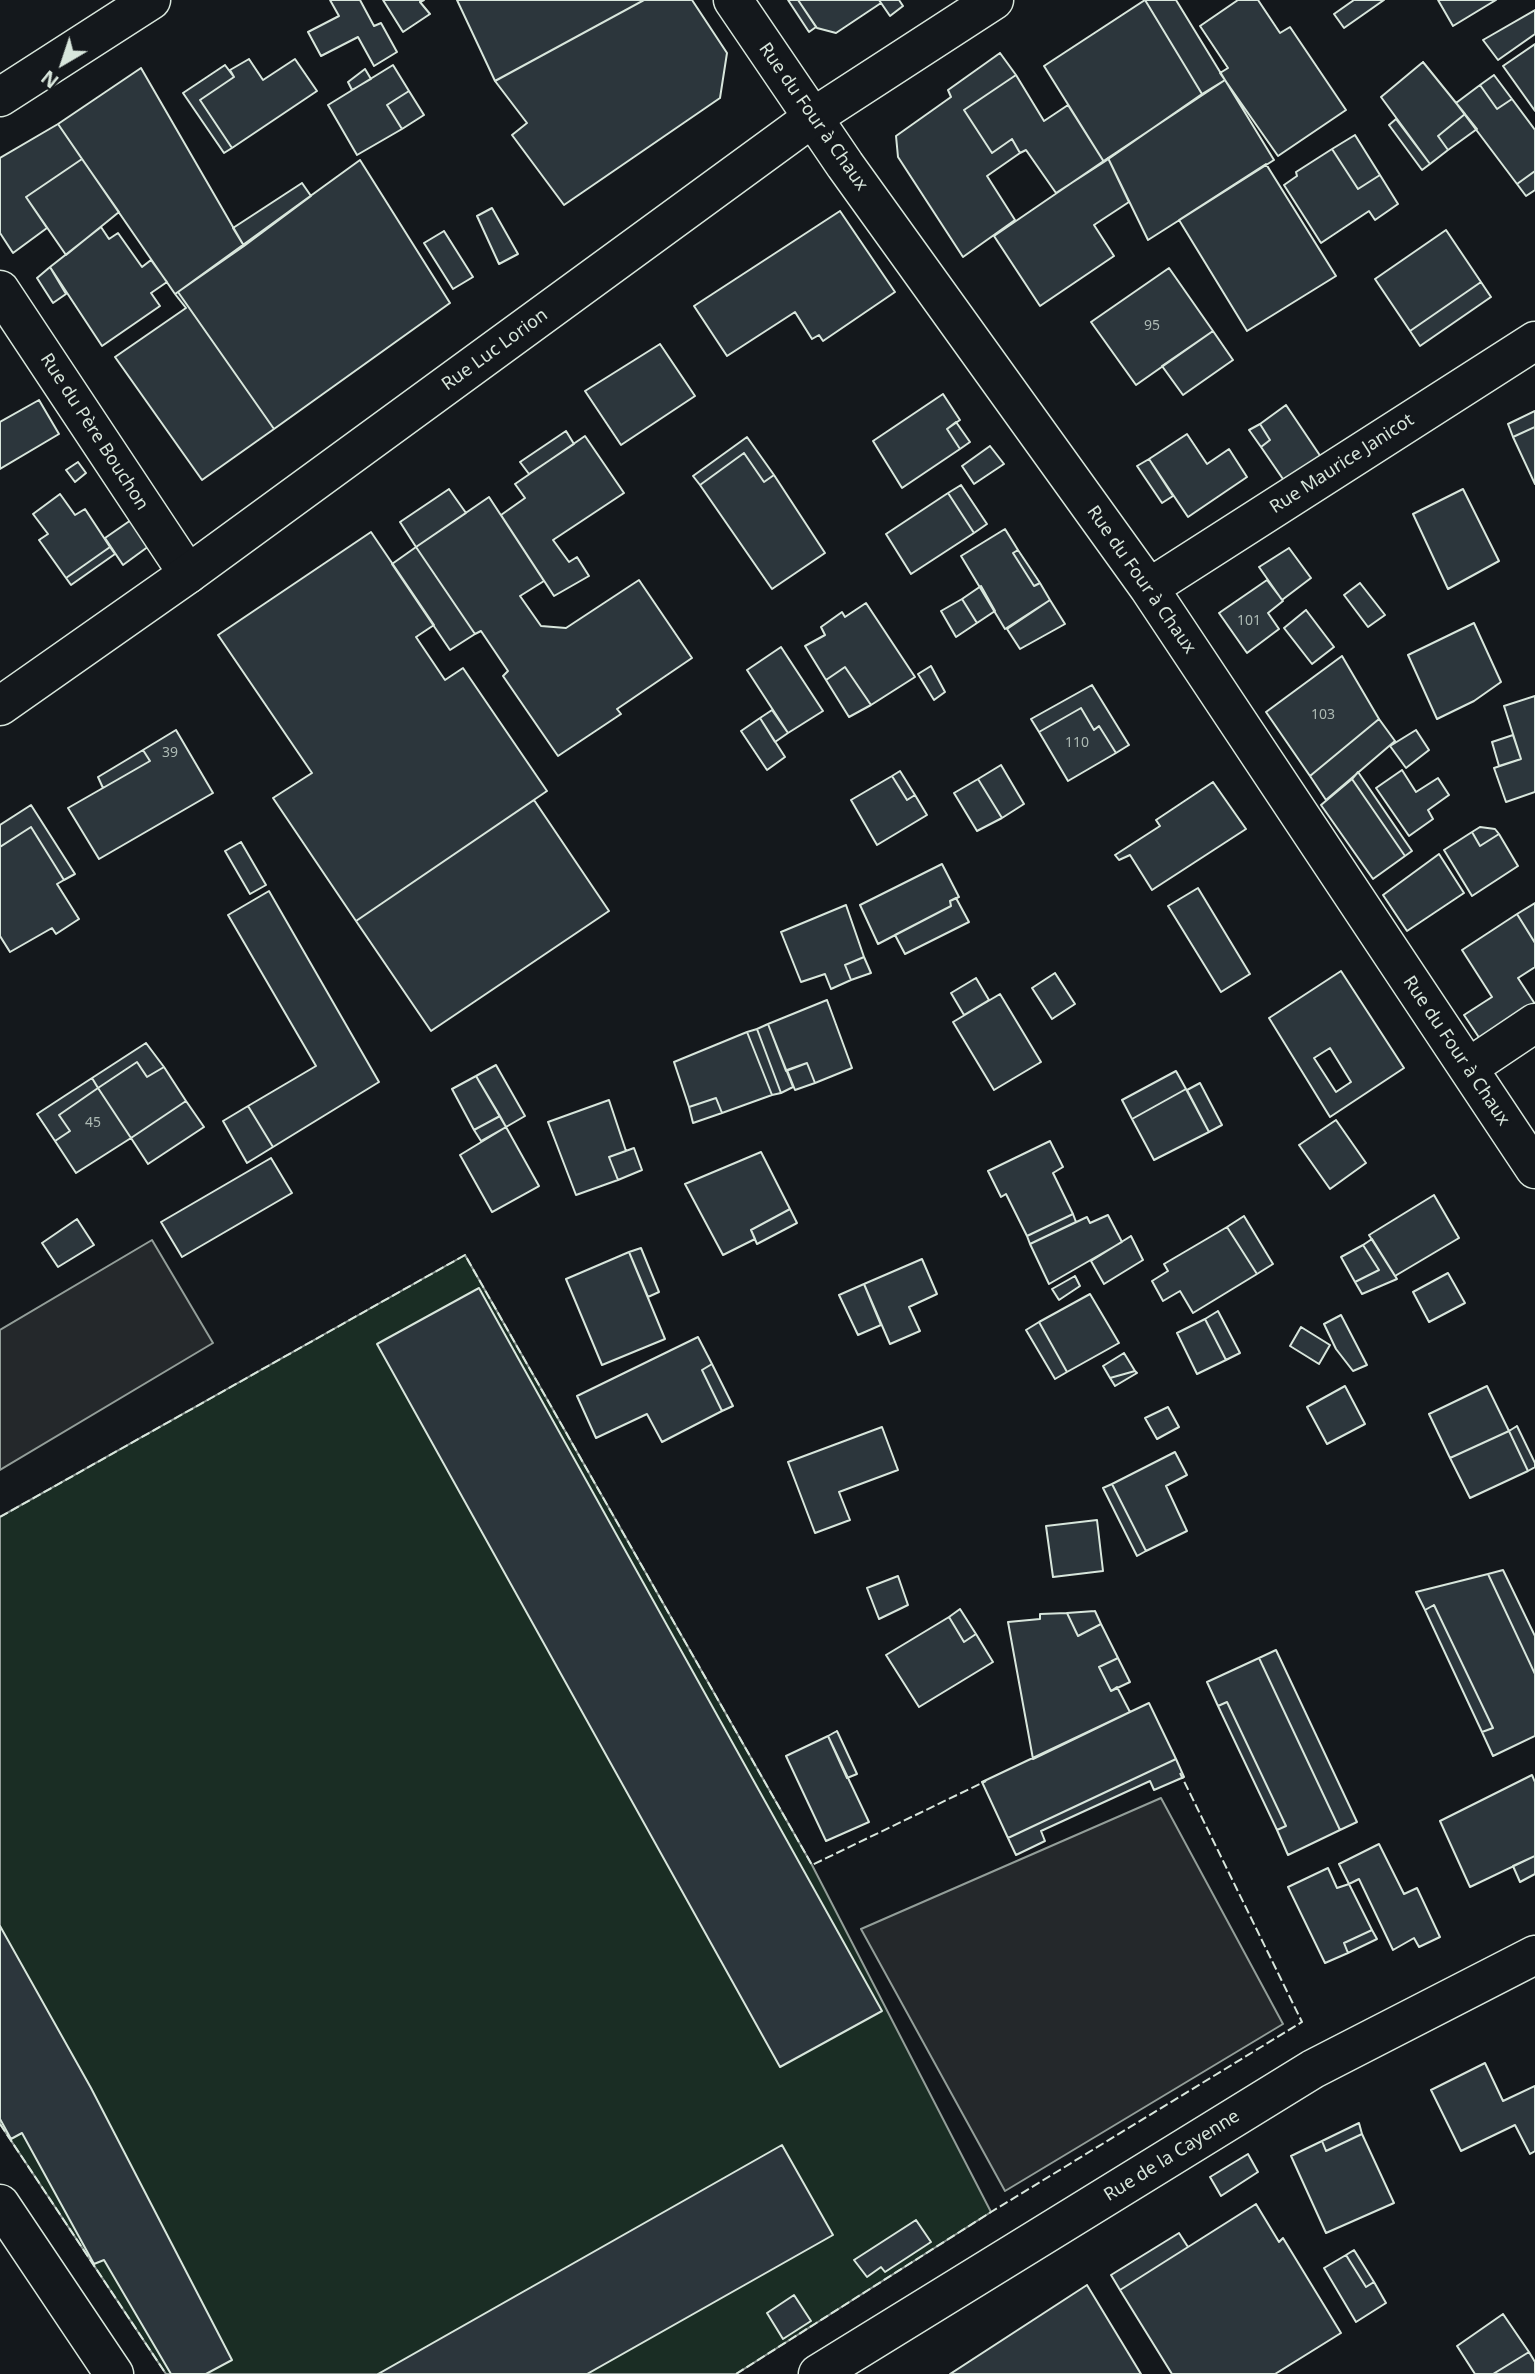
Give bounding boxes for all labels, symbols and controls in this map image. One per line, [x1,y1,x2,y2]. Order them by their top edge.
north arrow [28,28,98,98]
street label: Rue du Four à Chaux [754,39,872,195]
text: N [36,64,64,94]
street label: Rue Luc Lorion [438,304,552,396]
house number: 95 [1144,318,1160,334]
street label: Rue du Père Bouchon [35,350,153,514]
street label: Rue Maurice Janicot [1266,409,1418,519]
street label: Rue du Four à Chaux [1082,502,1200,658]
house number: 101 [1237,613,1261,629]
house number: 103 [1311,707,1335,723]
house number: 110 [1065,735,1089,751]
house number: 39 [162,745,178,761]
street label: Rue du Four à Chaux [1398,972,1514,1130]
house number: 45 [85,1115,101,1131]
street label: Rue de la Cayenne [1100,2106,1244,2206]

